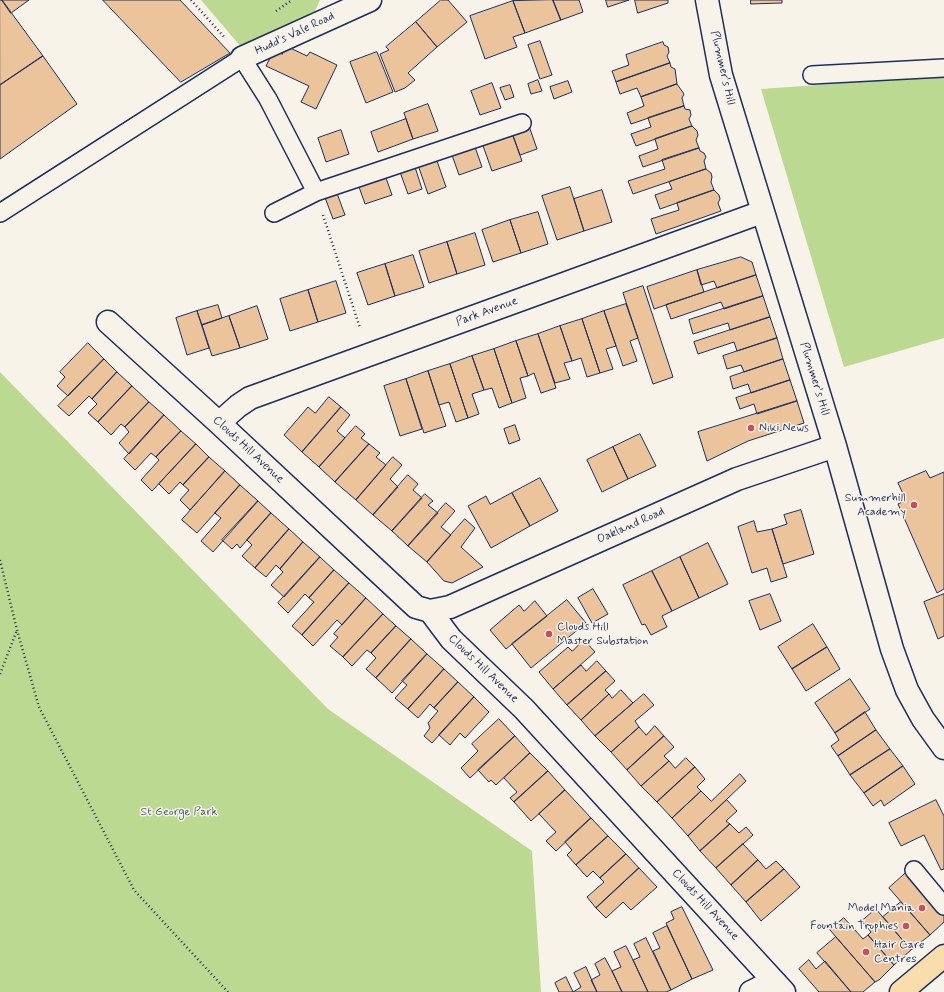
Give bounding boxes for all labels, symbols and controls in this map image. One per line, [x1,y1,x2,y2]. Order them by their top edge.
street label: Hudd's Vale Road [253,9,337,59]
street label: Plummer's Hill [706,30,738,106]
street label: Park Avenue [454,294,520,330]
street label: Plummer's Hill [796,341,832,417]
street label: Clouds Hill Avenue [209,413,287,487]
place label: Niki News [759,421,809,435]
marker: Niki News [746,423,756,433]
place label: Summerhill Academy [845,491,906,519]
marker: Summerhill Academy [909,500,919,510]
street label: Oakland Road [595,505,667,547]
place label: Clouds Hill Master Substation [557,620,648,648]
marker: Clouds Hill Master Substation [544,629,554,639]
street label: Clouds Hill Avenue [445,632,521,706]
park label: St George Park [141,805,217,819]
street label: Clouds Hill Avenue [668,866,742,944]
place label: Model Mania [848,901,914,915]
marker: Model Mania [917,903,927,913]
place label: Fountain Trophies [810,919,898,933]
marker: Fountain Trophies [901,921,911,931]
place label: Hair Care Centres [874,938,924,966]
marker: Hair Care Centres [861,947,871,957]

